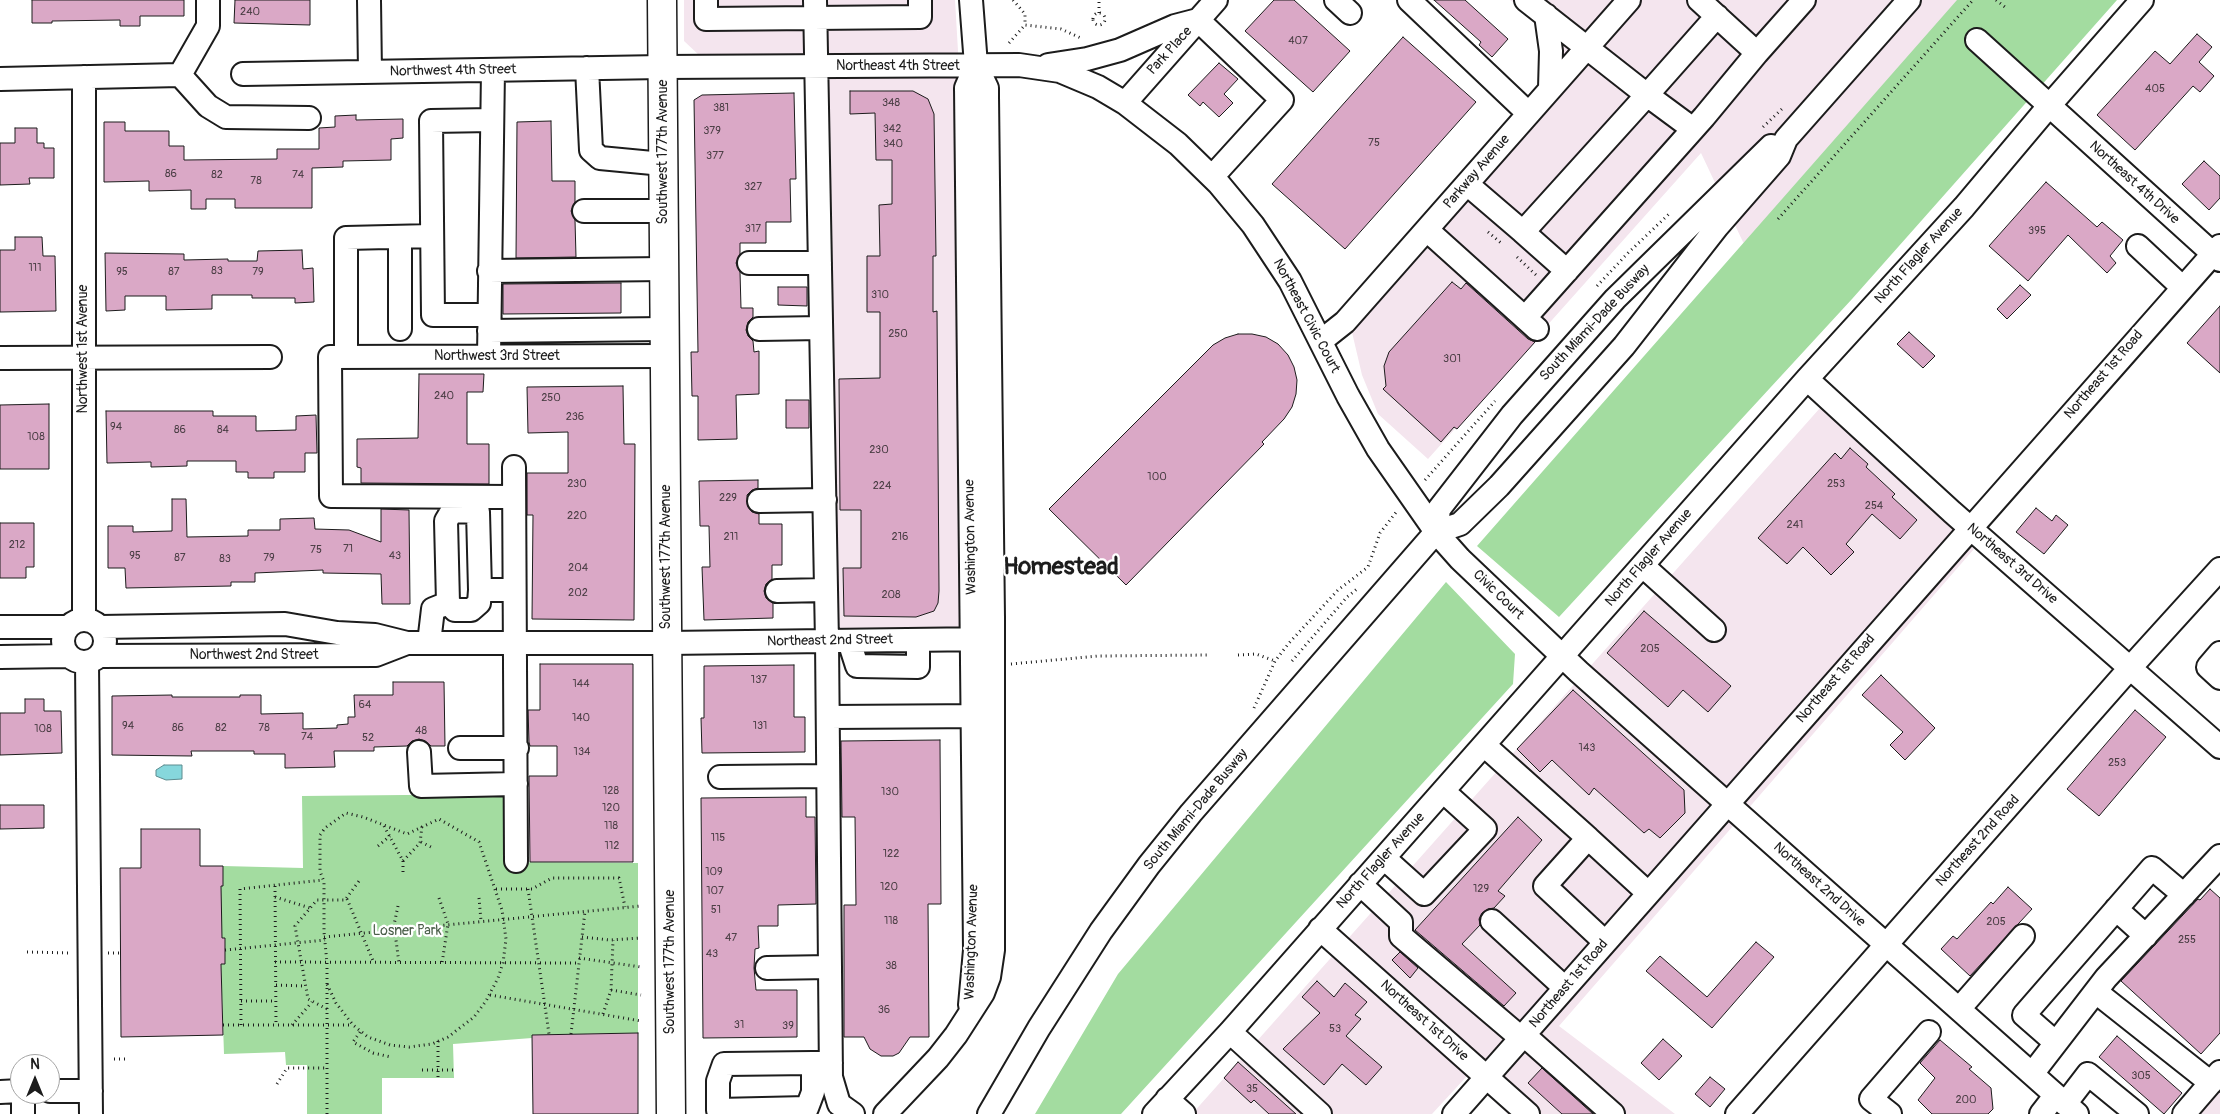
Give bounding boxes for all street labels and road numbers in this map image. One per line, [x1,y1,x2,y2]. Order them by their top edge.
street label: Park Place [1144,23,1196,79]
street label: Northeast 4th Street [836,58,960,74]
street label: Northwest 4th Street [389,61,517,81]
street label: Southwest 177th Avenue [655,80,671,224]
street label: Parkway Avenue [1440,132,1514,212]
street label: Northeast 4th Drive [2085,138,2183,228]
street label: North Flagler Avenue [1871,204,1967,308]
street label: Northeast Civic Court [1269,256,1343,376]
street label: South Miami-Dade Busway [1537,261,1653,385]
street label: Northwest 1st Avenue [75,285,91,413]
street label: Northeast 1st Road [2061,327,2147,423]
street label: Northwest 3rd Street [434,348,560,364]
street label: Washington Avenue [962,479,980,595]
street label: Southwest 177th Avenue [658,485,674,629]
street label: North Flagler Avenue [1602,506,1696,610]
street label: Northeast 3rd Drive [1963,520,2061,608]
street label: Civic Court [1469,567,1527,623]
street label: Northeast 1st Road [1793,631,1879,727]
street label: Northeast 2nd Street [767,632,893,650]
street label: Northwest 2nd Street [189,647,319,663]
street label: South Miami-Dade Busway [1140,746,1252,874]
street label: Northeast 2nd Road [1933,792,2023,890]
street label: North Flagler Avenue [1333,809,1429,913]
street label: Northeast 2nd Drive [1770,839,1868,931]
street label: Washington Avenue [962,884,982,1000]
street label: Southwest 177th Avenue [662,890,678,1034]
street label: Northeast 1st Road [1526,936,1612,1032]
street label: Northeast 1st Drive [1376,977,1472,1065]

